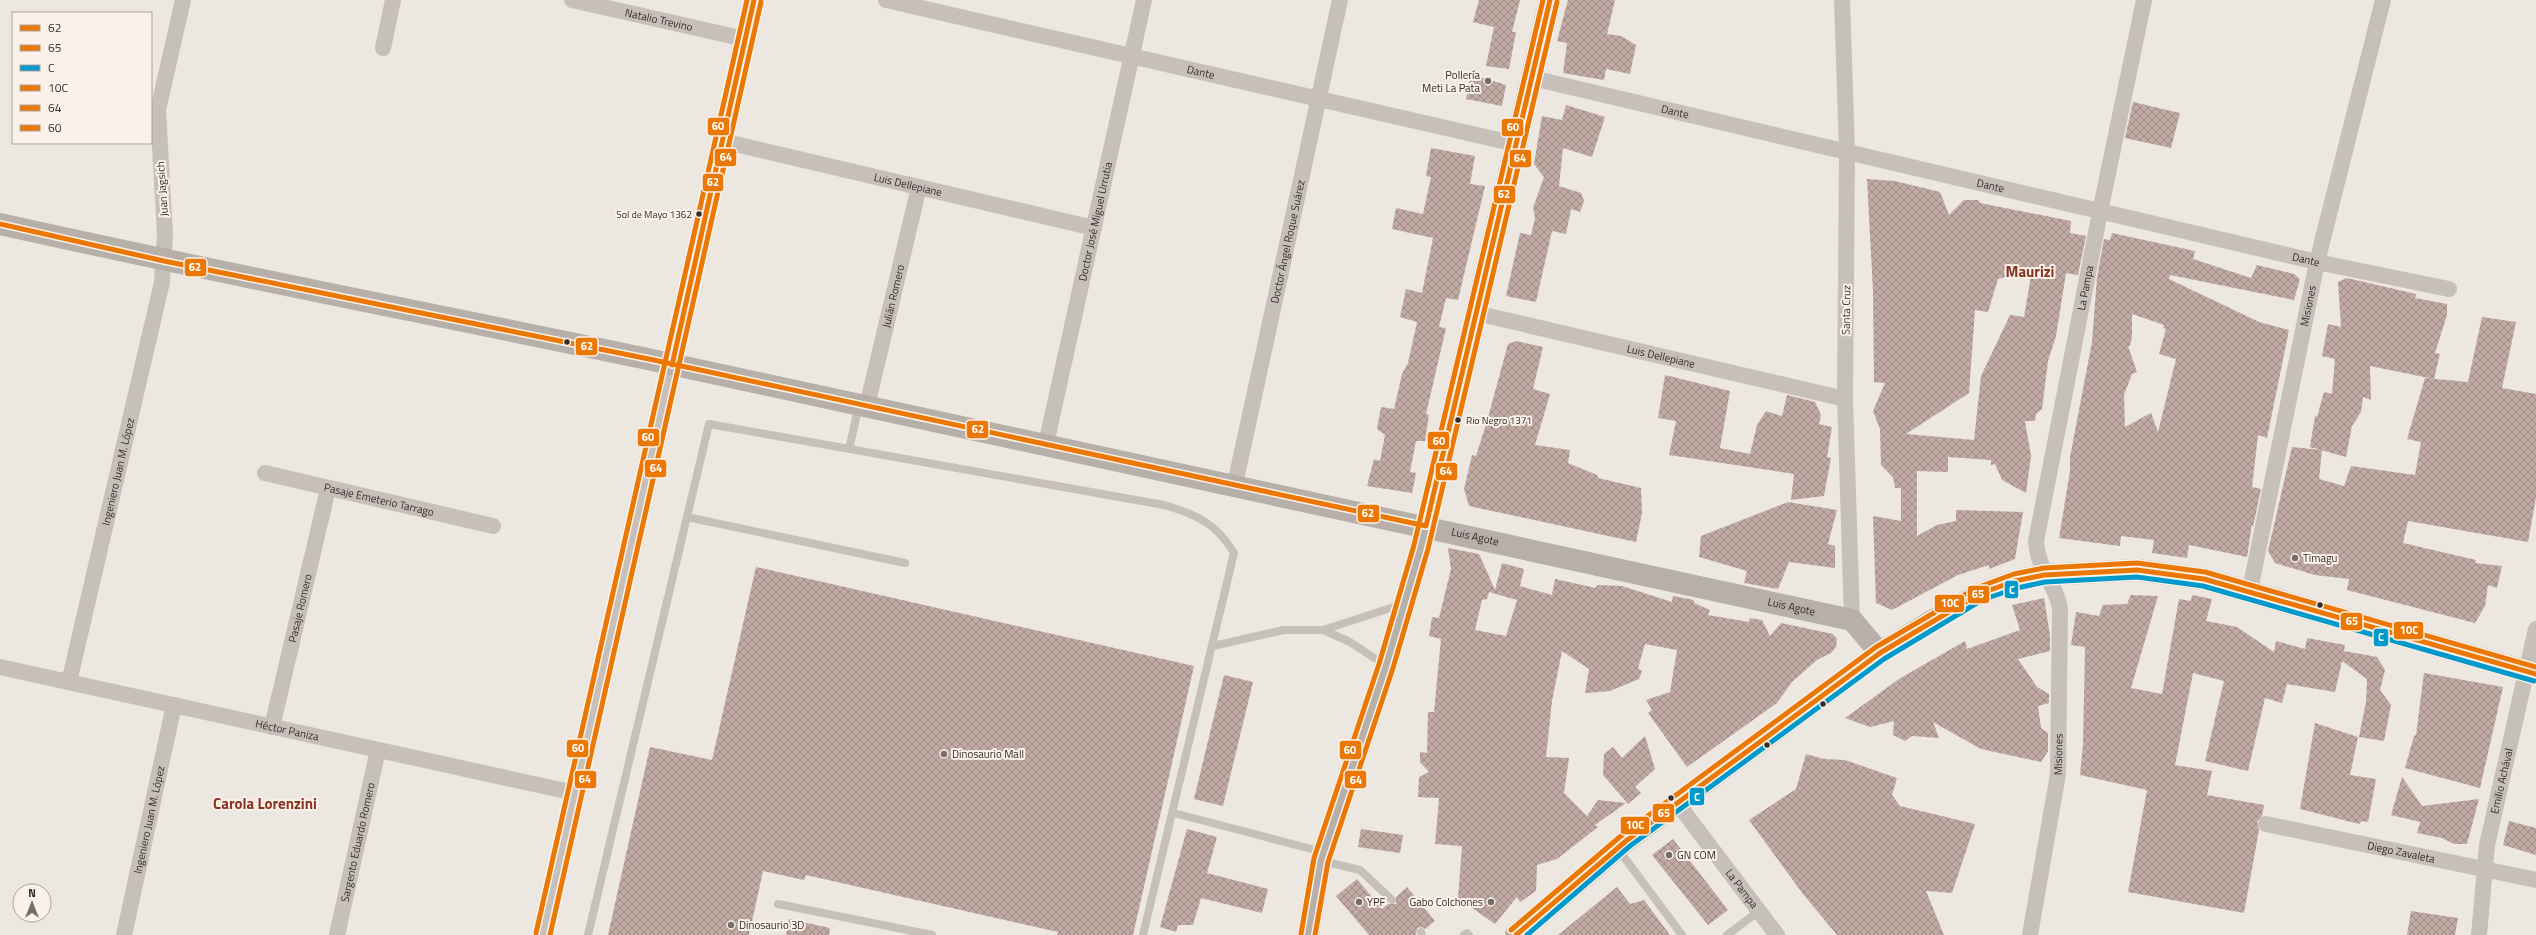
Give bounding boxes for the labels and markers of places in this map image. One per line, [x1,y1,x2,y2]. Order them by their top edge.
place label: Pollería Meti La Pata [1422,67,1480,96]
marker: Pollería Meti La Pata [1483,76,1493,86]
place label: Sol de Mayo 1362 [616,207,692,222]
marker: Sol de Mayo 1362 [694,209,704,219]
unlabelled marker [562,337,572,347]
place label: Rio Negro 1371 [1466,413,1532,428]
marker: Rio Negro 1371 [1453,415,1463,425]
place label: Timagu [2303,550,2338,566]
marker: Timagu [2290,553,2300,563]
unlabelled marker [2315,600,2325,610]
unlabelled marker [1818,699,1828,709]
unlabelled marker [1762,740,1772,750]
place label: Dinosaurio Mall [952,746,1024,762]
marker: Dinosaurio Mall [939,749,949,759]
unlabelled marker [1666,793,1676,803]
place label: GN COM [1677,847,1716,863]
marker: GN COM [1664,850,1674,860]
place label: YPF [1367,894,1385,910]
place label: Gabo Colchones [1409,894,1483,910]
marker: YPF [1354,897,1364,907]
marker: Gabo Colchones [1486,897,1496,907]
place label: Dinosaurio 3D [739,917,804,933]
marker: Dinosaurio 3D [726,920,736,930]

